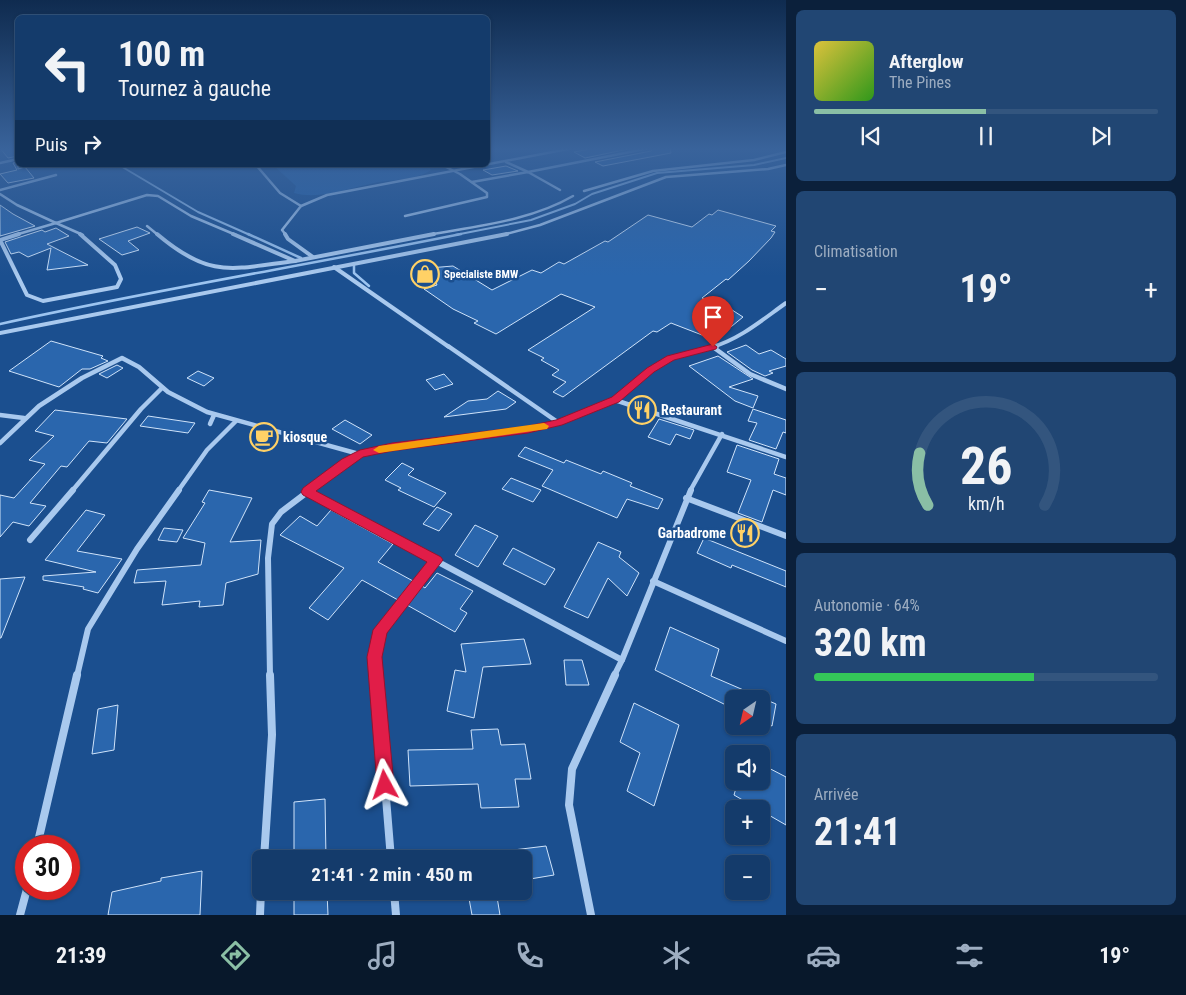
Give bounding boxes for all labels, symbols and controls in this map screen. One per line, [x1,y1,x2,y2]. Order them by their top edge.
text: 100 m [118,34,205,75]
icon: left [35,35,100,100]
text: Afterglow [889,50,963,73]
text: The Pines [889,73,951,92]
text: Tournez à gauche [118,76,271,101]
icon: previous [857,122,885,150]
icon: pause [972,122,1000,150]
icon: next [1087,122,1115,150]
icon: right [78,130,106,158]
text: Puis [35,133,68,156]
text: Climatisation [814,242,898,261]
shop icon: Specialiste BMW [410,259,440,289]
text: 19° [959,267,1013,311]
place label: Specialiste BMW [444,268,519,281]
text: − [814,273,828,306]
text: + [1144,273,1158,306]
pin [692,296,734,347]
icon: arrive [699,303,727,331]
restaurant icon: Restaurant [627,395,657,425]
place label: Restaurant [661,402,722,418]
cafe icon: kiosque [249,422,279,452]
place label: kiosque [283,429,327,445]
text: 26 [960,436,1012,497]
text: km/h [968,493,1004,514]
restaurant icon: Garbadrome [730,518,760,548]
place label: Garbadrome [658,525,726,541]
text: Autonomie · 64% [814,596,920,615]
text: 320 km [814,621,927,665]
north arrow [725,690,770,735]
map controls [725,690,770,900]
button: sound [725,745,770,790]
position arrow [358,758,410,810]
text: Arrivée [814,785,858,804]
button: + [725,800,770,845]
text: 21:41 [814,810,901,854]
speed limit sign: 30 [15,835,80,900]
button: − [725,855,770,900]
text: 21:41 · 2 min · 450 m [311,863,473,886]
icon: directions [218,938,253,973]
icon: music [365,938,400,973]
icon: phone [512,938,547,973]
icon: climate [659,938,694,973]
icon: car [806,938,841,973]
icon: filters [952,938,987,973]
text: 21:39 [56,943,106,968]
text: 19° [1099,943,1130,968]

